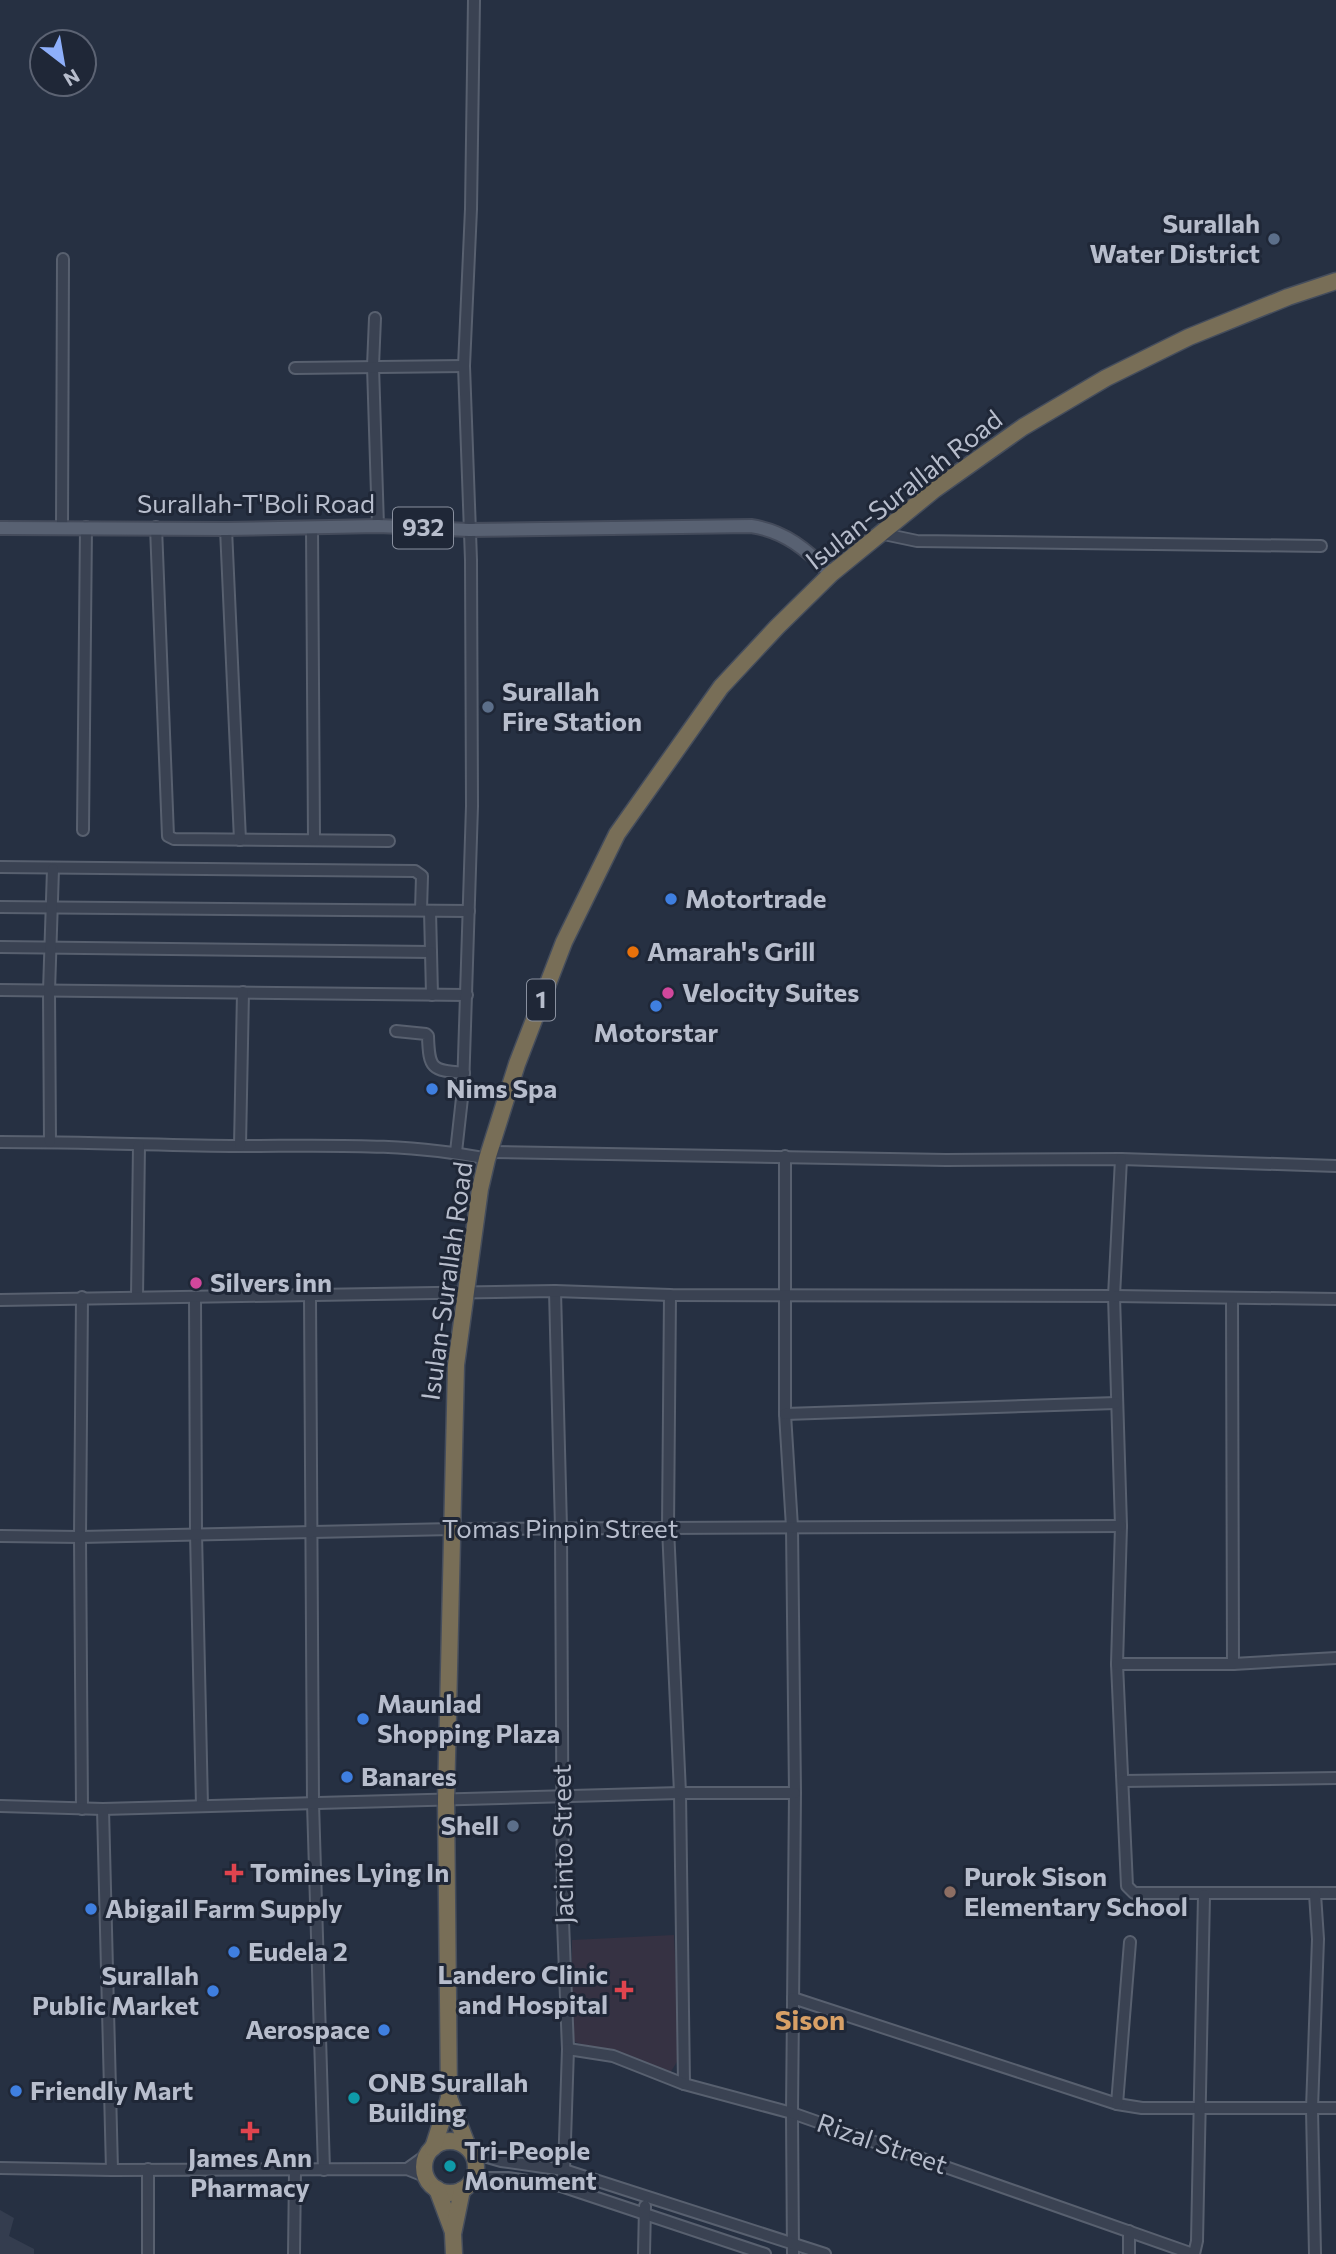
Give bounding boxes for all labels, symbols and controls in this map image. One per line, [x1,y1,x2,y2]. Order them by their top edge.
north arrow [28,28,98,98]
text: N [60,64,84,92]
place label: Surallah Water District [1089,207,1260,268]
marker: Surallah Water District [1266,231,1282,247]
street label: Isulan-Surallah Road [799,403,1007,575]
street label: Surallah-T'Boli Road [137,487,375,518]
road number: 932 [393,508,453,548]
place label: Surallah Fire Station [502,675,642,736]
marker: Surallah Fire Station [480,699,496,715]
place label: Motortrade [685,882,827,913]
marker: Motortrade [663,891,679,907]
place label: Amarah's Grill [647,935,815,966]
marker: Amarah's Grill [625,944,641,960]
place label: Velocity Suites [682,976,859,1007]
road number: 1 [527,980,555,1020]
marker: Velocity Suites [660,985,676,1001]
marker: Motorstar [648,998,664,1014]
place label: Motorstar [594,1016,719,1047]
place label: Nims Spa [446,1072,557,1103]
marker: Nims Spa [424,1081,440,1097]
street label: Isulan-Surallah Road [413,1160,478,1402]
place label: Silvers inn [210,1266,332,1297]
marker: Silvers inn [188,1275,204,1291]
street label: Tomas Pinpin Street [442,1512,678,1543]
place label: Maunlad Shopping Plaza [377,1687,560,1748]
marker: Maunlad Shopping Plaza [355,1711,371,1727]
place label: Banares [361,1760,457,1791]
street label: Jacinto Street [545,1764,578,1924]
marker: Banares [339,1769,355,1785]
place label: Shell [440,1809,499,1840]
marker: Shell [505,1818,521,1834]
place label: Tomines Lying In [250,1856,449,1887]
place label: Purok Sison Elementary School [964,1860,1188,1921]
marker: Tomines Lying In [224,1863,244,1883]
marker: Purok Sison Elementary School [942,1884,958,1900]
place label: Abigail Farm Supply [105,1892,343,1923]
marker: Abigail Farm Supply [83,1901,99,1917]
place label: Eudela 2 [248,1935,348,1966]
marker: Eudela 2 [226,1944,242,1960]
place label: Landero Clinic and Hospital [437,1958,608,2019]
place label: Surallah Public Market [32,1959,199,2020]
marker: Landero Clinic and Hospital [614,1980,634,2000]
marker: Surallah Public Market [205,1983,221,1999]
district label: Sison [775,2002,845,2036]
place label: Aerospace [245,2013,370,2044]
marker: Aerospace [376,2022,392,2038]
place label: ONB Surallah Building [368,2066,528,2127]
place label: Friendly Mart [30,2074,193,2105]
marker: Friendly Mart [8,2083,24,2099]
marker: ONB Surallah Building [346,2090,362,2106]
street label: Rizal Street [813,2106,952,2179]
marker: James Ann Pharmacy [242,2123,258,2139]
place label: Tri-People Monument [464,2134,597,2195]
place label: James Ann Pharmacy [188,2141,312,2202]
marker: Tri-People Monument [442,2158,458,2174]

